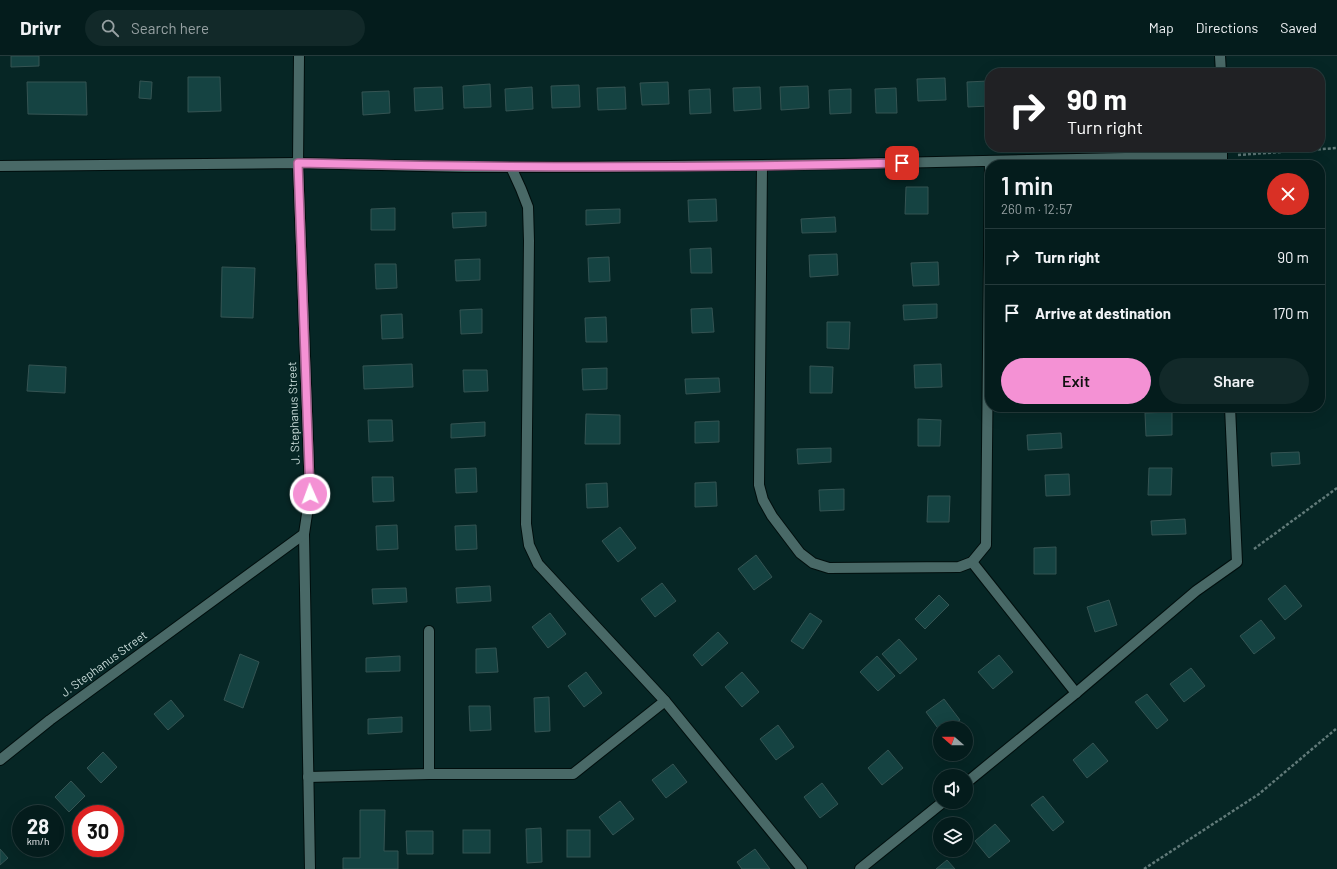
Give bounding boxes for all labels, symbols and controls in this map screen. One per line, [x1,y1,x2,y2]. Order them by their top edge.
search box [85,10,365,46]
text: Drivr [20,16,61,39]
icon: search [99,17,121,39]
text: Search here [131,19,209,37]
text: Map [1149,19,1174,36]
text: Directions [1196,19,1258,36]
text: Saved [1280,19,1317,36]
text: 90 m [1067,82,1127,116]
icon: right [1001,84,1053,136]
text: Turn right [1067,116,1143,138]
pin [885,146,919,180]
icon: arrive [891,152,913,174]
text: 1 min [1001,171,1053,200]
button: close [1267,173,1309,215]
text: 260 m · 12:57 [1001,201,1072,217]
icon: right [1001,246,1023,268]
text: Turn right [1035,248,1100,266]
text: 90 m [1277,248,1309,266]
icon: arrive [1001,302,1023,324]
text: Arrive at destination [1035,304,1171,322]
text: 170 m [1273,304,1309,322]
button: Exit [1001,358,1151,404]
button: Share [1159,358,1309,404]
street label: J. Stephanus Street [284,361,302,465]
position arrow [289,473,331,515]
street label: J. Stephanus Street [58,627,149,699]
north arrow [933,721,973,761]
map controls [933,721,973,857]
button: sound [933,769,973,809]
speed limit sign: 30 [72,805,124,857]
text: 28 [27,814,49,838]
button: layers [933,817,973,857]
text: km/h [27,835,49,847]

